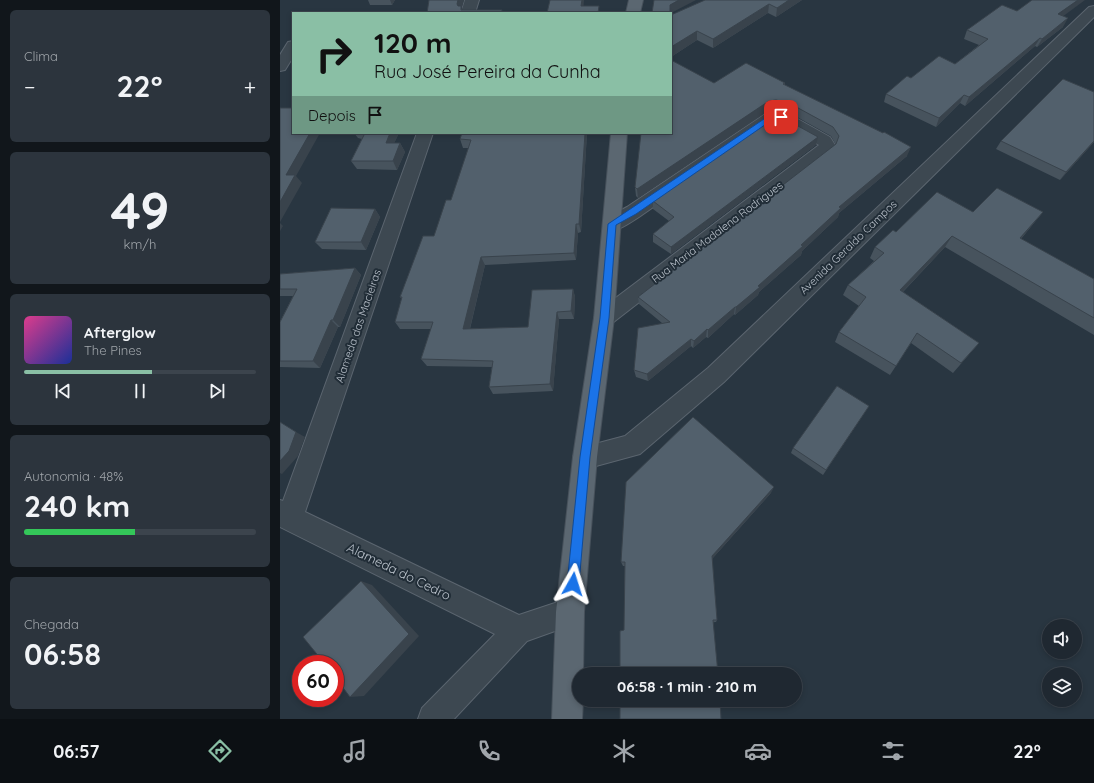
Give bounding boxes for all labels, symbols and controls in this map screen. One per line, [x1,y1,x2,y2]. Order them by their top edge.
text: 120 m [374,25,452,60]
icon: right [308,28,360,80]
text: Clima [24,48,58,64]
text: Rua José Pereira da Cunha [374,60,601,83]
text: 22° [117,67,162,105]
text: − [24,73,35,101]
text: + [244,73,256,101]
pin [764,100,798,134]
icon: arrive [364,104,386,126]
text: Depois [308,106,356,125]
icon: arrive [770,106,792,128]
text: 49 [110,177,170,242]
street label: Rua Maria Madalena Rodrigues [649,178,785,286]
street label: Avenida Geraldo Campos [797,197,899,297]
text: km/h [124,236,156,252]
street label: Alameda das Macieiras [332,268,384,384]
text: Afterglow [84,323,156,342]
text: The Pines [84,342,142,358]
icon: previous [52,380,74,402]
icon: pause [129,380,151,402]
icon: next [206,380,228,402]
text: Autonomia · 48% [24,468,123,484]
text: 240 km [24,487,130,525]
street label: Alameda do Cedro [345,539,454,603]
position arrow [552,563,594,605]
text: Chegada [24,616,79,632]
map controls [1042,619,1082,707]
button: sound [1042,619,1082,659]
text: 06:58 [24,635,101,673]
speed limit sign: 60 [292,655,344,707]
button: layers [1042,667,1082,707]
text: 06:58 · 1 min · 210 m [617,677,757,696]
icon: directions [206,737,234,765]
icon: music [341,737,369,765]
icon: phone [475,737,503,765]
icon: climate [610,737,638,765]
icon: car [744,737,772,765]
icon: filters [879,737,907,765]
text: 06:57 [53,740,99,763]
text: 22° [1013,740,1041,763]

